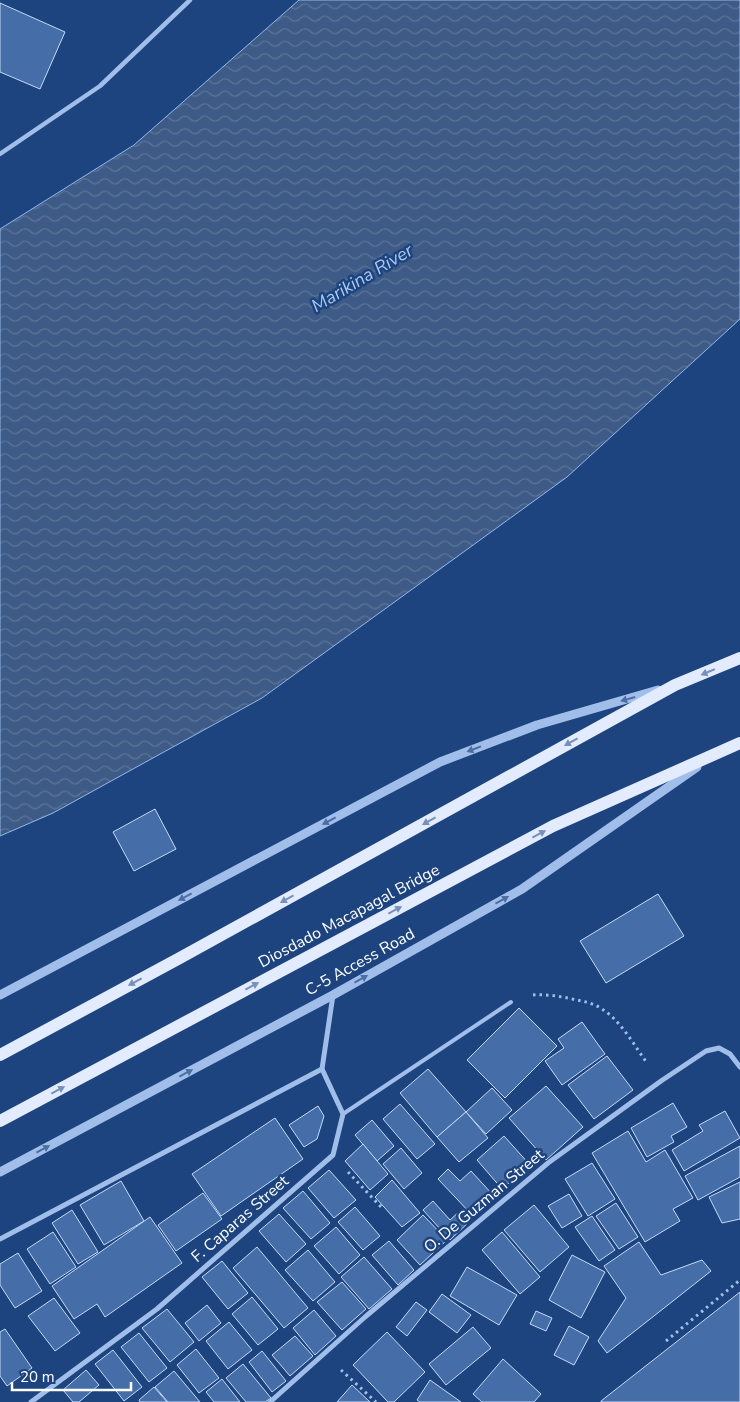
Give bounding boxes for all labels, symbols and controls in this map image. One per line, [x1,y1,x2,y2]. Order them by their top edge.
water label: Marikina River [307,238,418,318]
one-way arrow [701,668,715,676]
one-way arrow [621,695,636,703]
one-way arrow [565,738,578,747]
one-way arrow [466,745,481,753]
one-way arrow [321,817,336,825]
one-way arrow [422,817,436,825]
one-way arrow [532,830,546,838]
street label: Diosdado Macapagal Bridge [255,859,443,973]
one-way arrow [178,893,192,901]
one-way arrow [280,895,293,904]
one-way arrow [495,896,510,904]
one-way arrow [388,906,403,914]
street label: C-5 Access Road [301,923,419,1001]
one-way arrow [354,975,367,984]
one-way arrow [128,978,143,986]
one-way arrow [245,982,259,990]
one-way arrow [179,1069,194,1077]
one-way arrow [51,1086,66,1094]
street label: O. De Guzman Street [419,1144,549,1258]
one-way arrow [36,1145,50,1153]
street label: F. Caparas Street [187,1170,294,1267]
scale bar [12,1360,131,1392]
text: 20 m [20,1367,55,1387]

